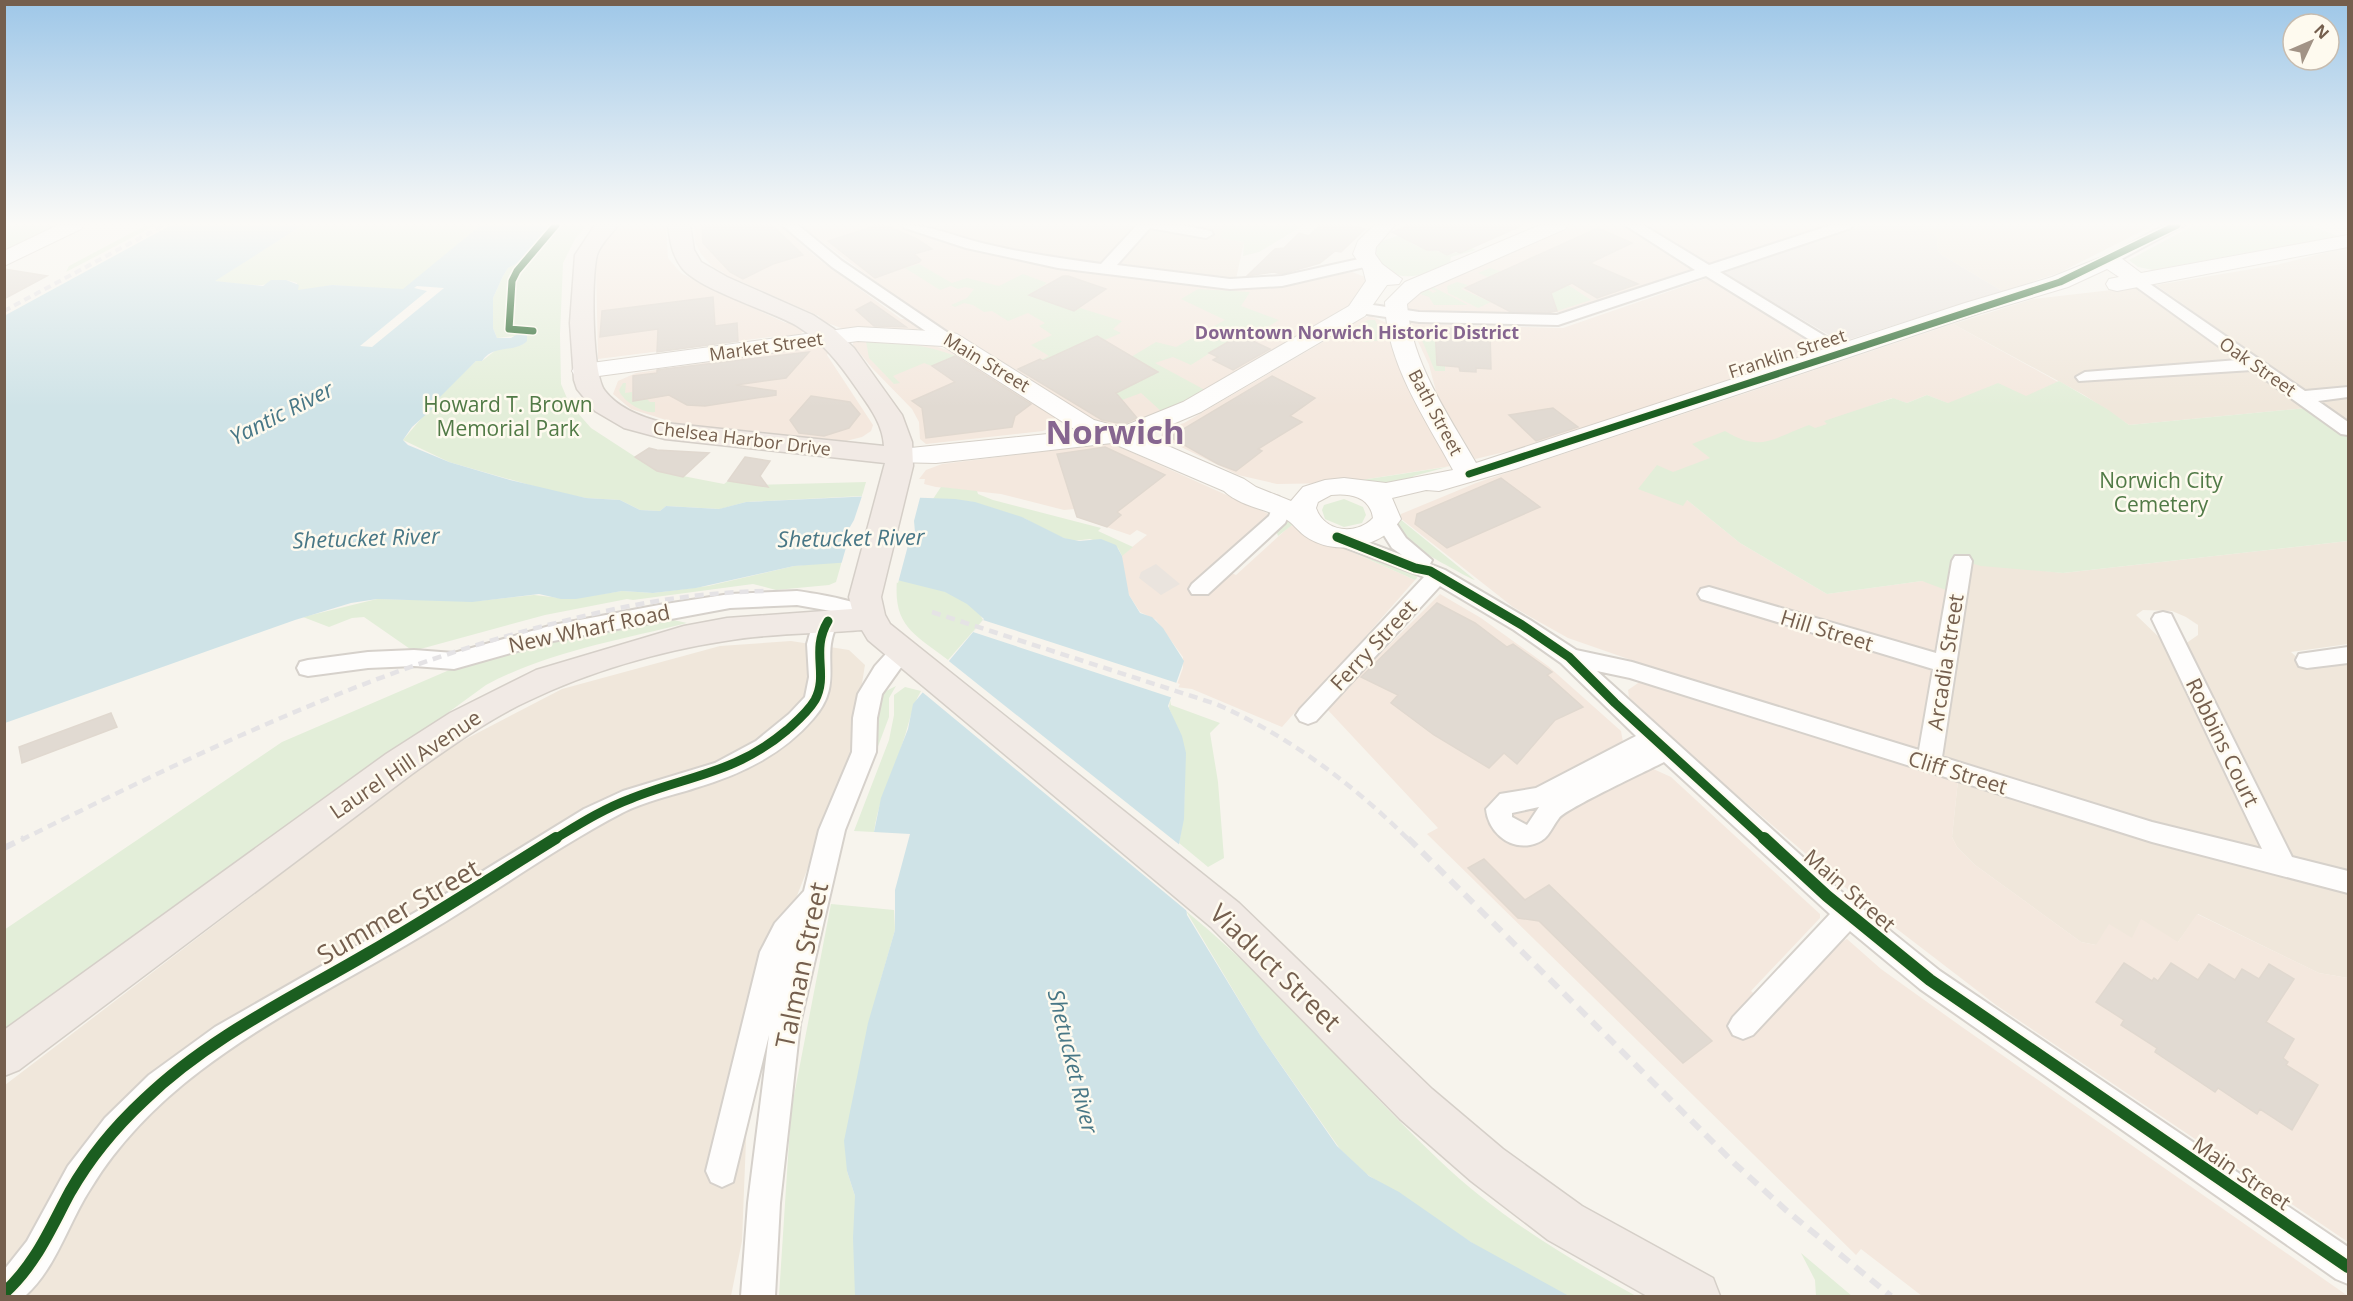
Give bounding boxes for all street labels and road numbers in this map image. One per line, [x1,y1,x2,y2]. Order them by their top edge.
street label: Franklin Street [1725,323,1849,383]
street label: Market Street [708,326,824,366]
street label: Main Street [939,327,1035,397]
street label: Oak Street [2215,331,2301,401]
street label: Bath Street [1403,365,1469,459]
street label: Chelsea Harbor Drive [652,415,832,461]
street label: Arcadia Street [1920,592,1970,732]
street label: Ferry Street [1324,594,1422,696]
street label: New Wharf Road [506,597,672,659]
street label: Hill Street [1777,603,1877,657]
street label: Robbins Court [2180,673,2266,811]
street label: Laurel Hill Avenue [324,703,486,825]
street label: Cliff Street [1905,744,2011,800]
street label: Main Street [1798,842,1902,938]
street label: Summer Street [310,850,486,972]
street label: Talman Street [766,879,836,1051]
street label: Viaduct Street [1203,895,1349,1039]
street label: Main Street [2187,1130,2297,1216]

